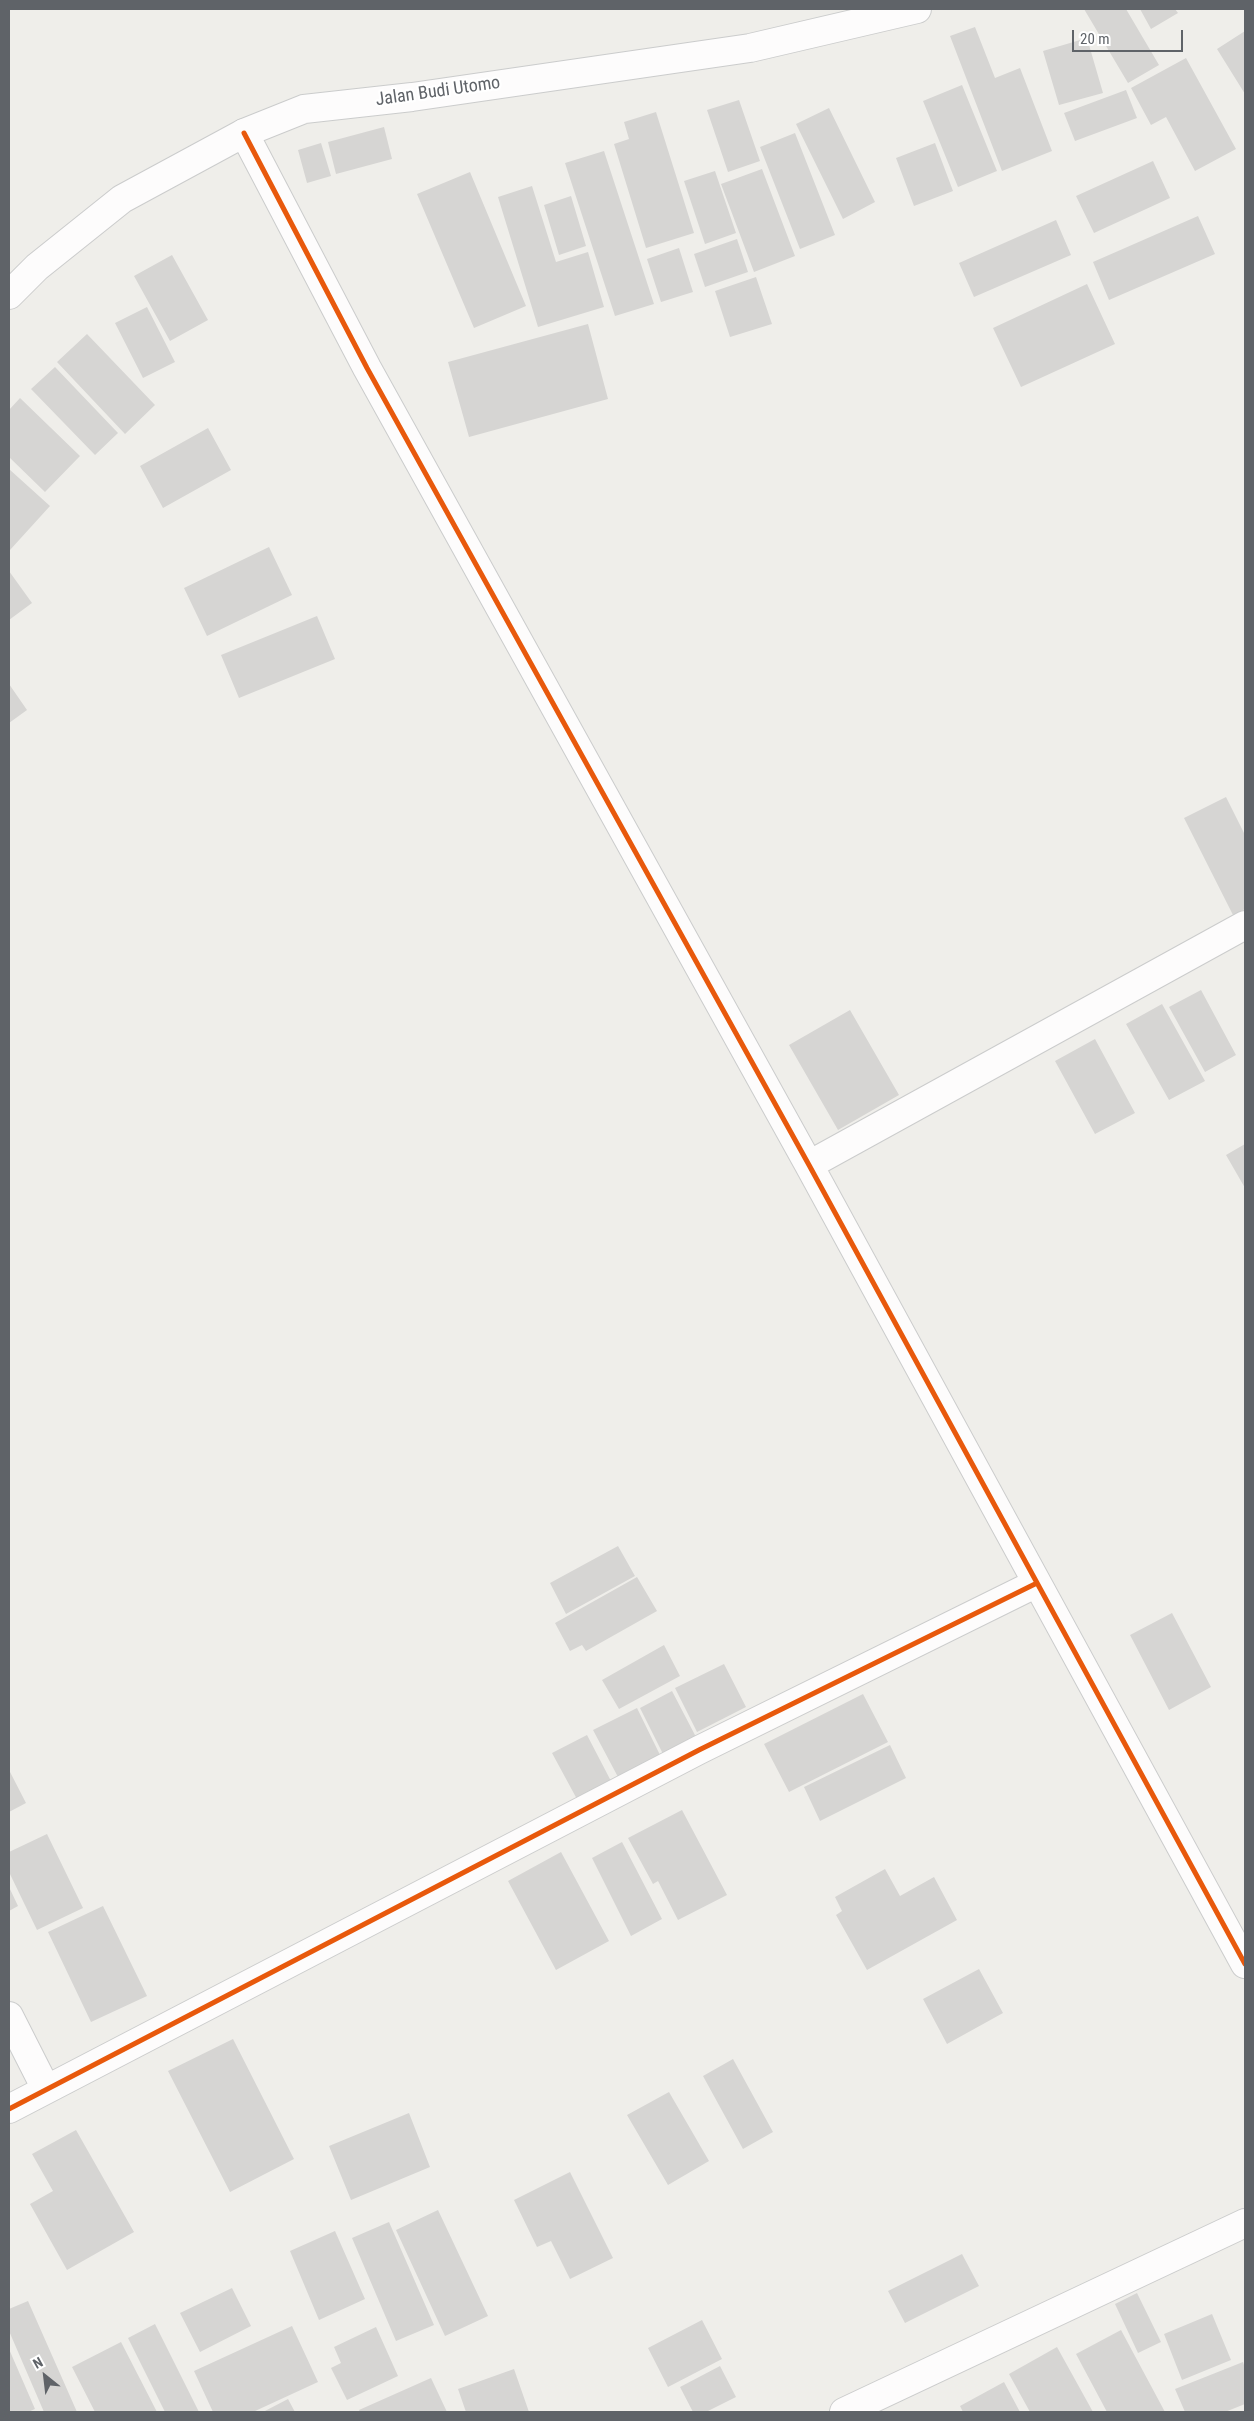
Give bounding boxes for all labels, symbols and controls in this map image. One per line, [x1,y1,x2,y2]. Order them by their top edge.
scale bar [1074,20,1185,52]
text: 20 m [1080,30,1110,48]
street label: Jalan Budi Utomo [374,73,502,111]
north arrow [20,2351,70,2401]
text: N [30,2354,45,2372]

